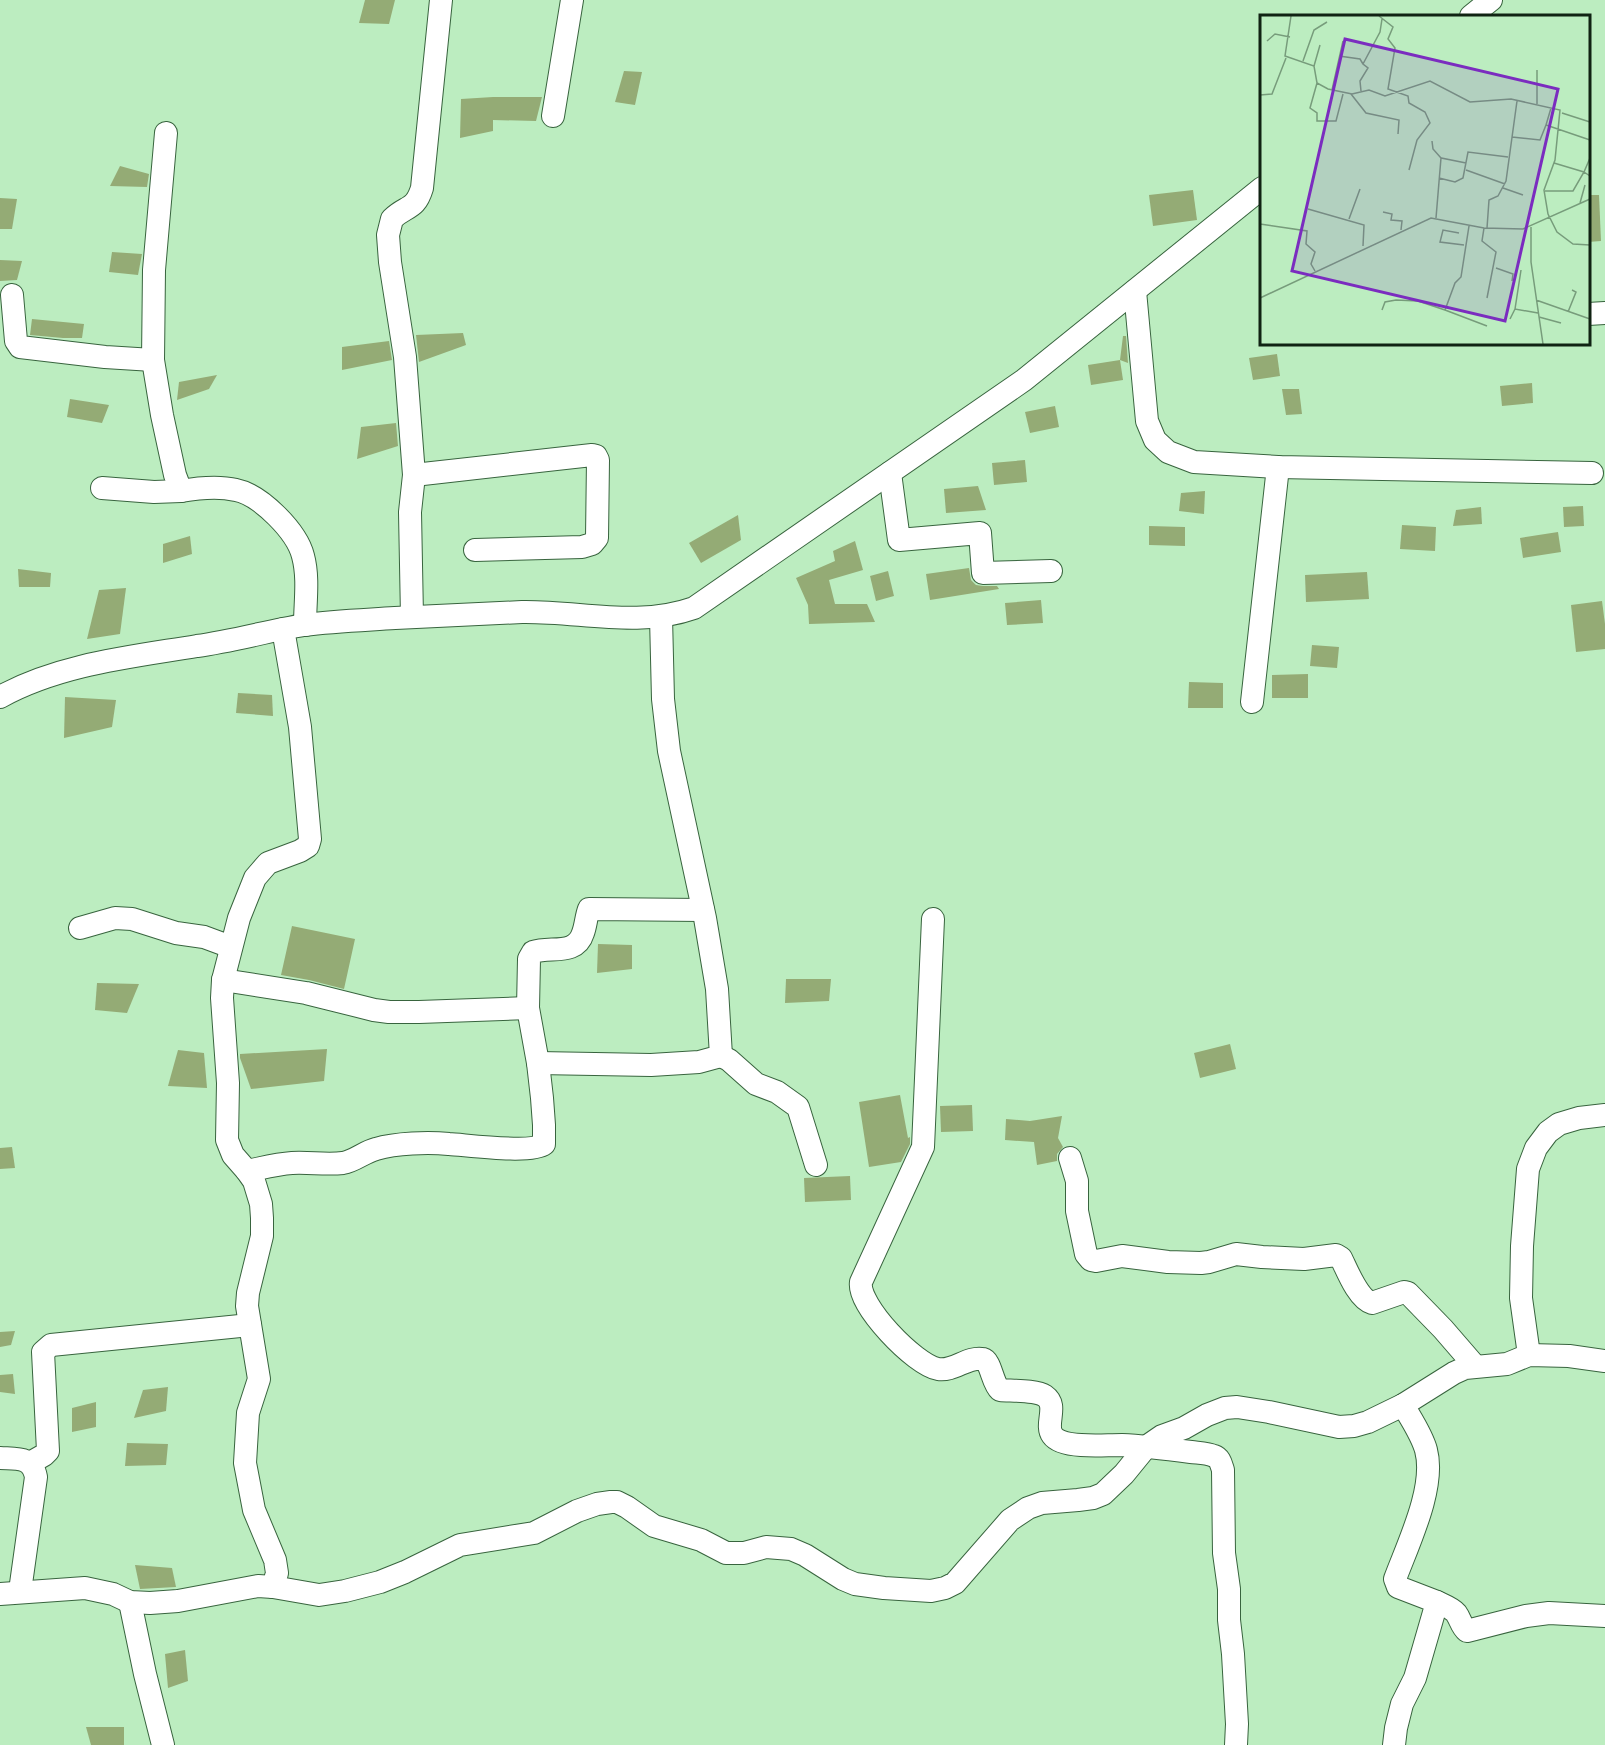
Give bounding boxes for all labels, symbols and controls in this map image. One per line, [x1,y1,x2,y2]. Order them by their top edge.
inset map [1260,15,1590,345]

